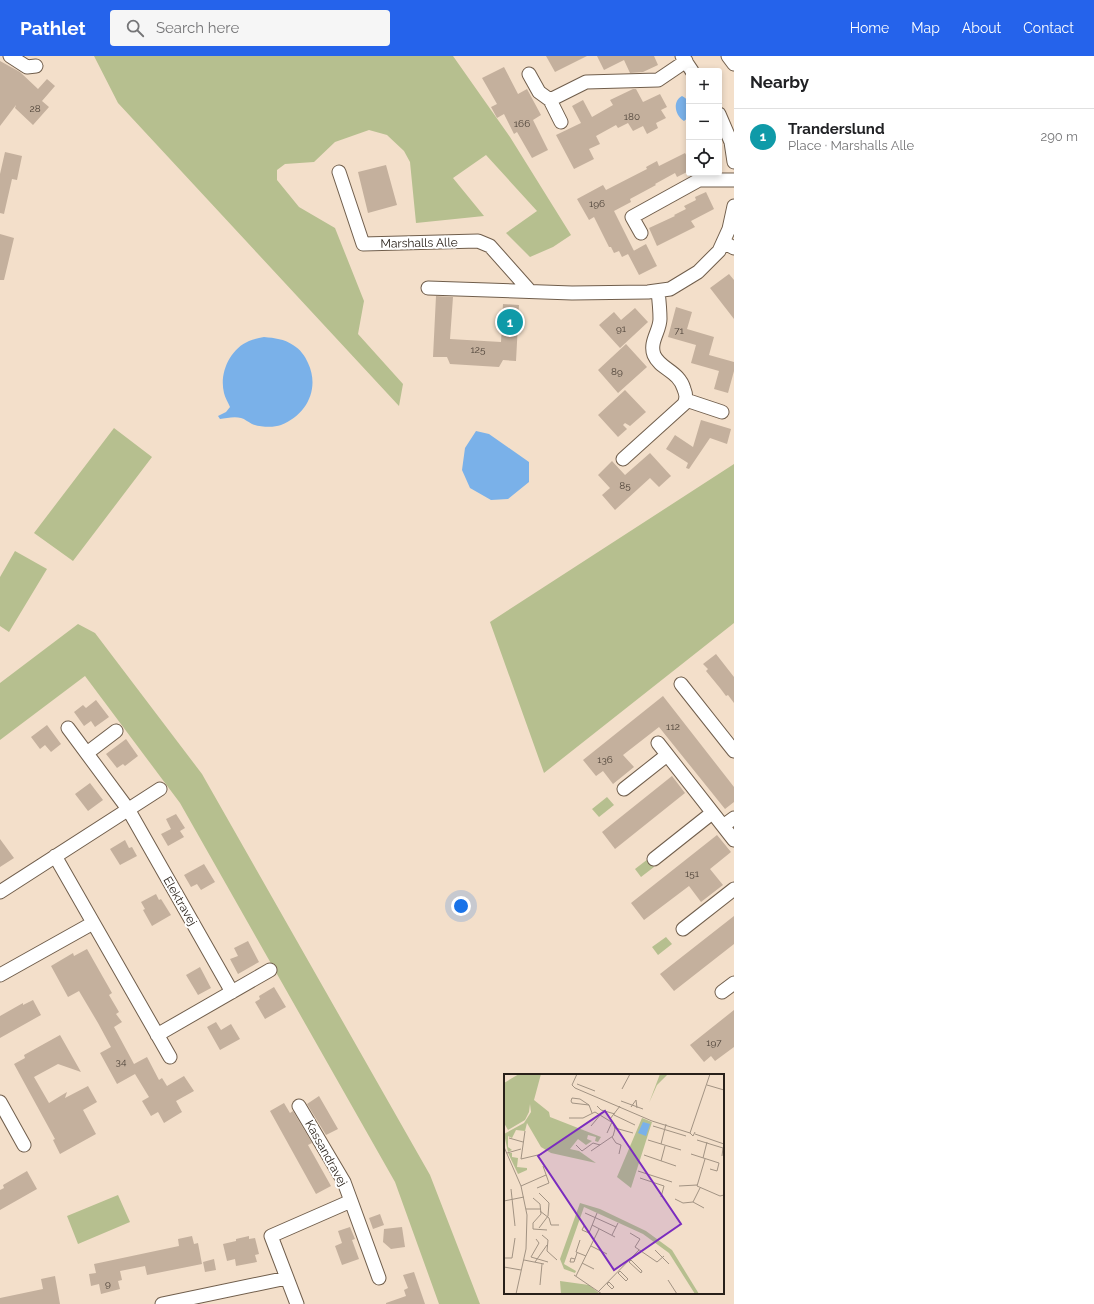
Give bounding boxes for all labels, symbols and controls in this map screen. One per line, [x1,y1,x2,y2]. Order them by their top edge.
search box [110,10,390,46]
text: Pathlet [20,17,86,39]
icon: search [124,17,146,39]
text: Search here [156,19,239,37]
text: Home [850,20,889,36]
text: Map [911,20,940,36]
text: About [962,20,1001,36]
text: Contact [1023,20,1074,36]
map controls [686,68,722,176]
button: + [686,68,722,104]
text: Nearby [750,72,809,92]
house number: 28 [29,103,41,114]
button: − [686,104,722,140]
house number: 180 [624,111,640,122]
house number: 166 [514,118,530,129]
text: Tranderslund [788,120,885,138]
text: 1 [760,129,766,144]
text: 290 m [1040,129,1078,144]
text: Place · Marshalls Alle [788,138,914,153]
button: locate [686,140,722,176]
house number: 196 [589,198,605,209]
street label: Marshalls Alle [380,235,458,251]
pin: 1 [497,307,523,337]
house number: 91 [616,323,627,334]
house number: 71 [674,325,685,336]
house number: 125 [471,344,486,355]
house number: 89 [611,366,623,377]
house number: 85 [619,480,631,491]
house number: 112 [666,721,680,732]
house number: 136 [597,754,613,765]
house number: 151 [685,868,700,879]
street label: Elektravej [160,874,200,928]
your location [451,896,471,916]
house number: 197 [706,1037,722,1048]
house number: 34 [116,1056,127,1067]
inset map [504,1074,724,1294]
street label: Kassandravej [302,1118,350,1188]
house number: 9 [105,1278,111,1289]

